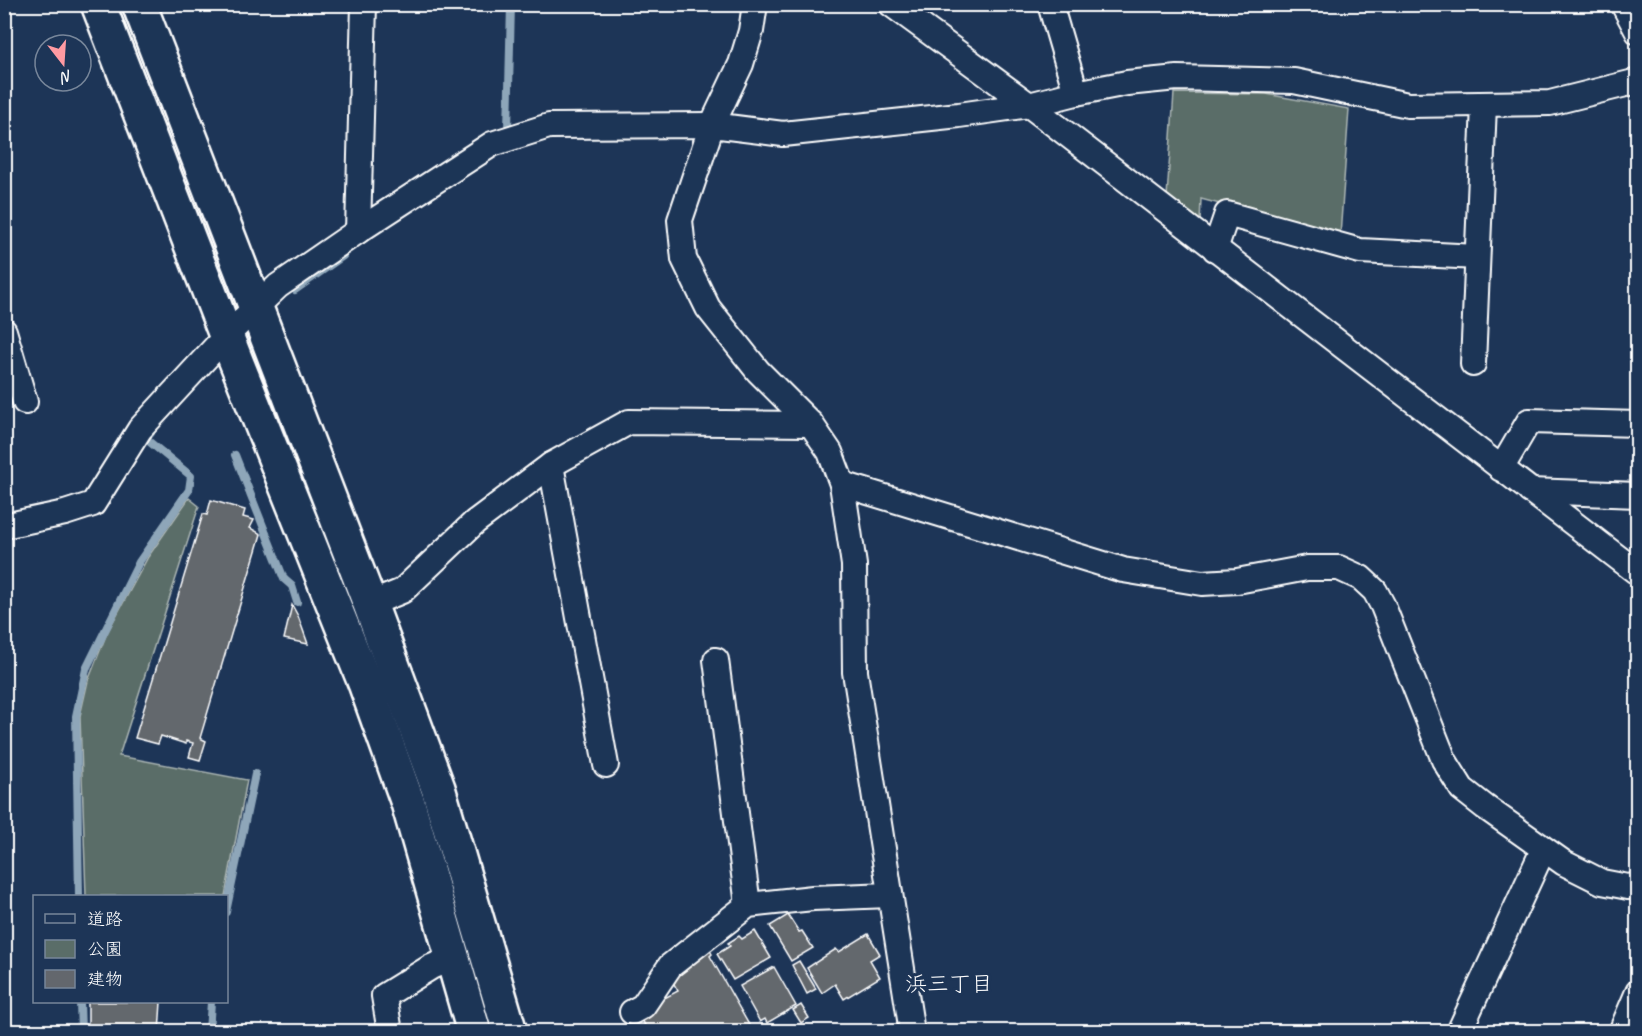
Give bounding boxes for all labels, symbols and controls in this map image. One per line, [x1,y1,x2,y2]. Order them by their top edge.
north arrow [33,33,93,93]
text: N [56,65,75,88]
legend [33,895,228,1003]
text: 道路 [87,908,123,930]
text: 公園 [87,938,123,960]
text: 建物 [87,968,123,990]
district label: 浜三丁目 [905,970,993,998]

